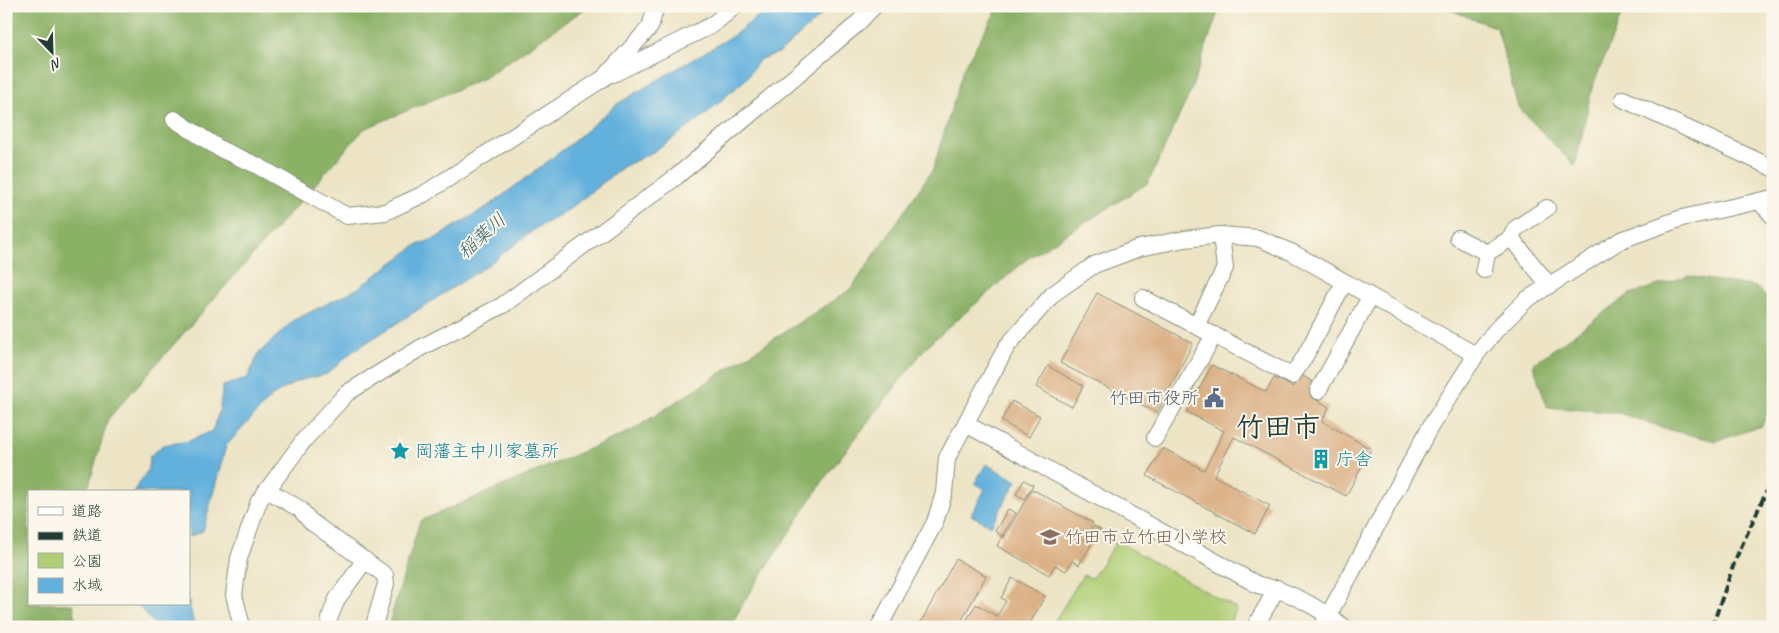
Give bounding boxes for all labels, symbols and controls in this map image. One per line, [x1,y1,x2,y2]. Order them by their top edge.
north arrow [28,28,78,78]
text: N [47,54,64,74]
water label: 稲葉川 [453,208,511,264]
place label: 竹田市役所 [1109,387,1199,409]
public building icon: 竹田市役所 [1203,387,1225,409]
district label: 竹田市 [1236,409,1320,444]
place icon: 岡藩主中川家墓所 [389,440,411,462]
place label: 岡藩主中川家墓所 [415,440,559,462]
building icon: 庁舎 [1310,448,1332,470]
place label: 庁舎 [1336,448,1372,470]
legend [28,490,190,606]
text: 道路 [72,502,102,521]
text: 鉄道 [72,526,102,545]
school or university icon: 竹田市立竹田小学校 [1039,526,1061,548]
place label: 竹田市立竹田小学校 [1065,526,1227,548]
text: 公園 [72,552,102,571]
text: 水域 [72,576,102,595]

